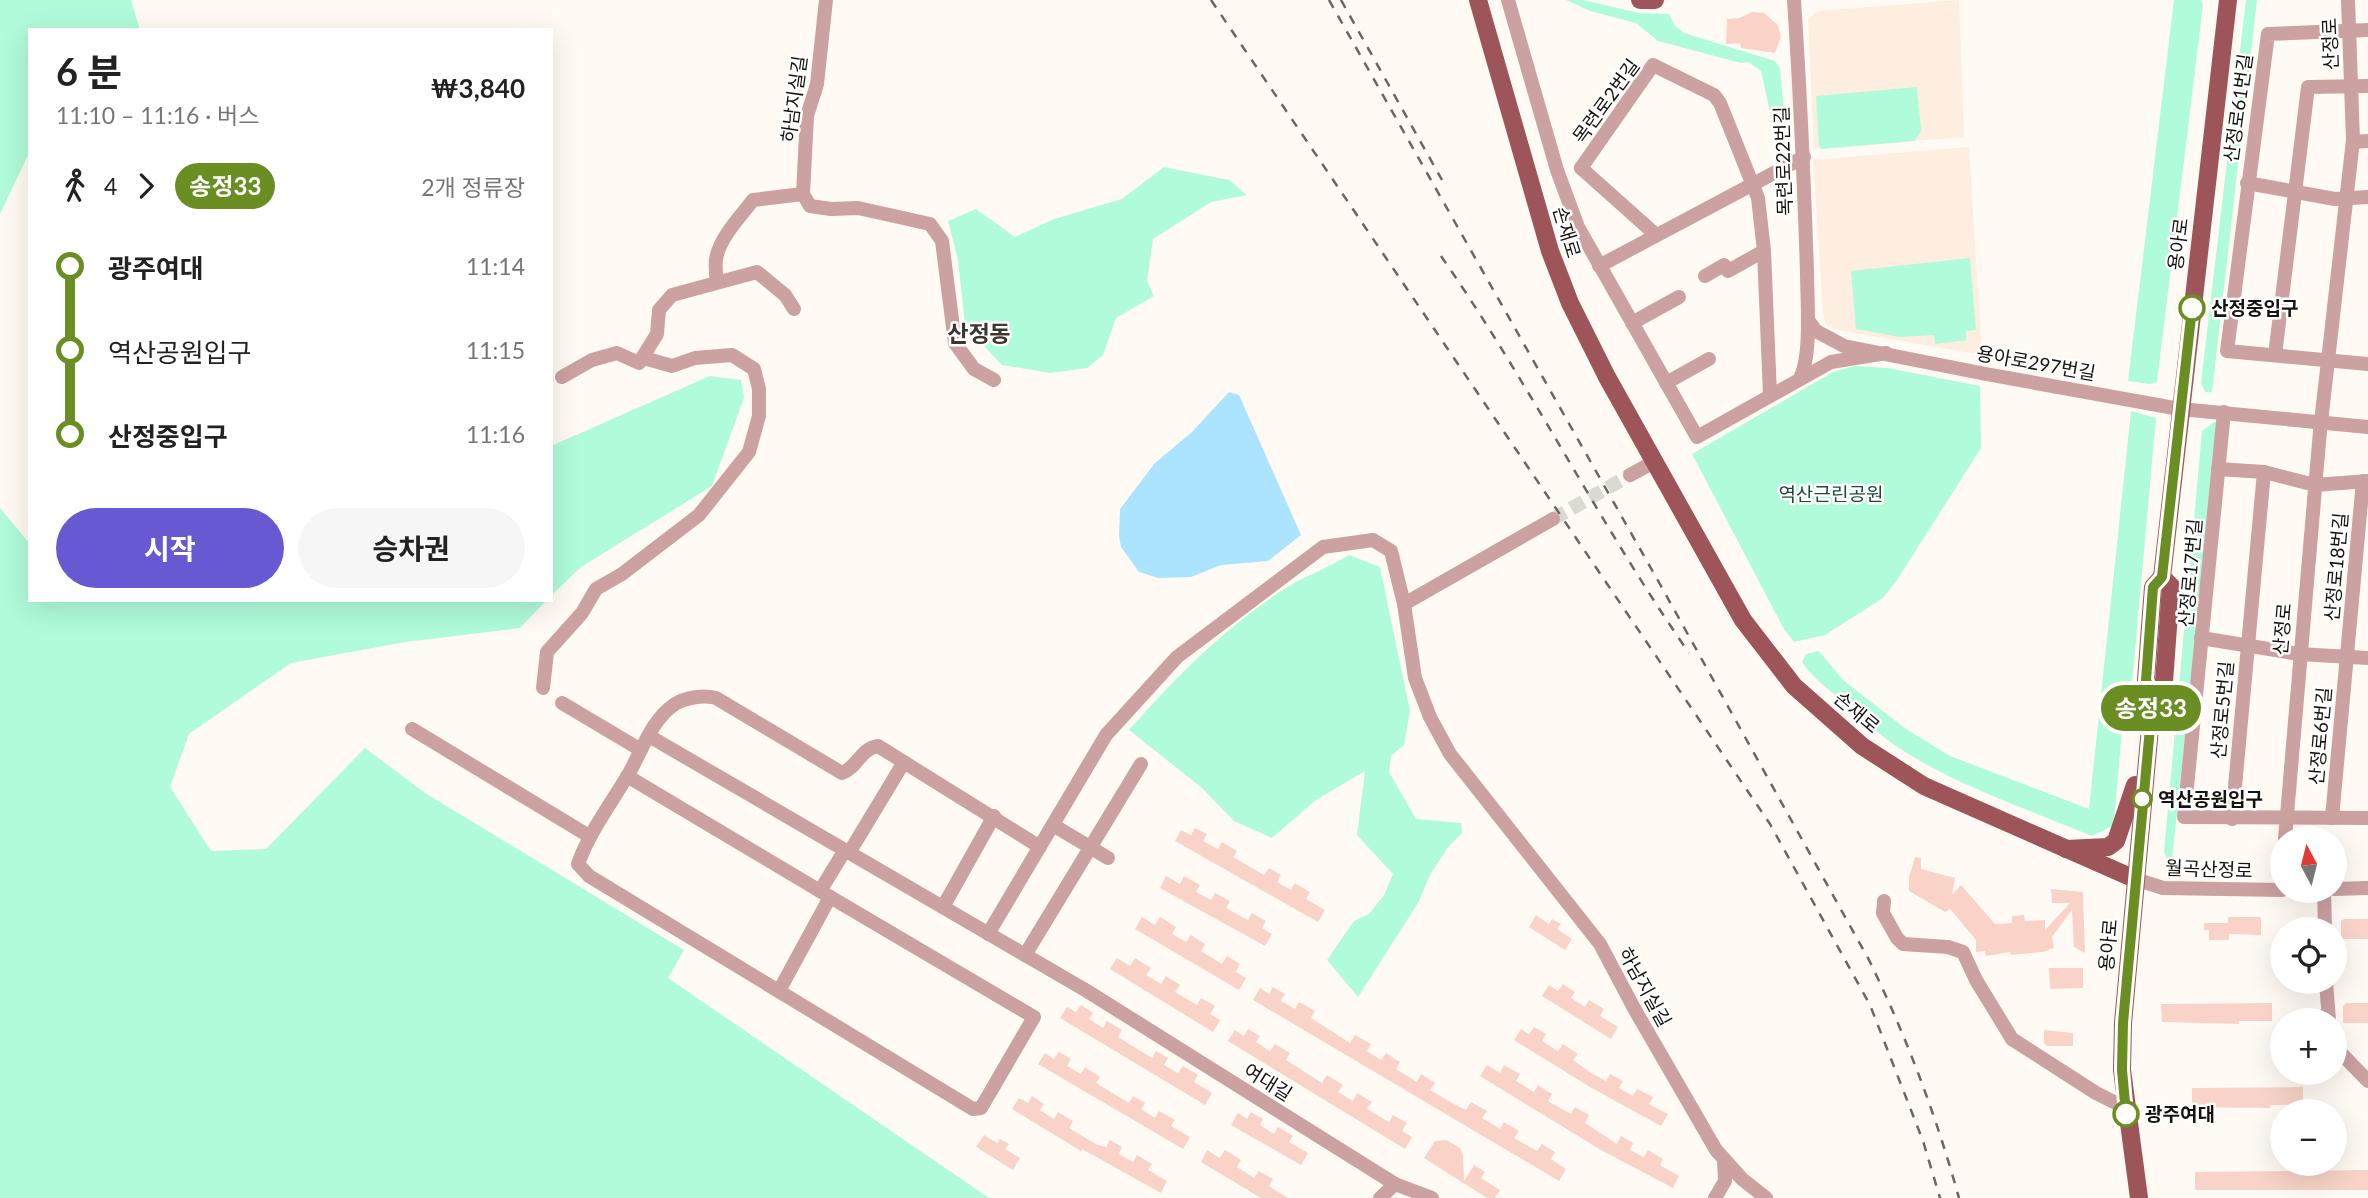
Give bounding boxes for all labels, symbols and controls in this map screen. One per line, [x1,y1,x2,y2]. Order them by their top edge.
street label: 산정로 [2317,17,2342,71]
text: 6 분 [56,48,122,94]
street label: 산정로61번길 [2219,52,2257,164]
street label: 하남지실길 [776,54,811,144]
street label: 목련로2번길 [1567,54,1644,147]
text: ₩3,840 [431,72,525,104]
text: 11:10 – 11:16 · 버스 [56,101,259,129]
street label: 목련로22번길 [1769,106,1796,216]
icon: walk [56,167,94,205]
icon: forward [127,167,165,205]
text: 송정33 [189,171,261,200]
text: 4 [104,172,117,200]
text: 2개 정류장 [421,173,525,201]
street label: 손재로 [1549,203,1586,260]
street label: 용아로 [2163,217,2192,271]
text: 광주여대 [108,252,204,284]
text: 11:14 [466,252,525,280]
marker: 산정중입구 [2179,295,2205,321]
place label: 산정중입구 [2211,296,2298,319]
district label: 산정동 [947,319,1011,347]
text: 역산공원입구 [108,336,252,368]
text: 11:15 [466,336,525,364]
street label: 용아로297번길 [1975,341,2097,384]
text: 산정중입구 [108,420,228,452]
text: 11:16 [466,420,525,448]
park label: 역산근린공원 [1779,482,1883,505]
button: 시작 [56,508,284,588]
button: 승차권 [298,508,525,588]
street label: 산정로18번길 [2319,511,2352,622]
street label: 산정로17번길 [2173,517,2206,628]
street label: 산정로 [2268,602,2295,656]
street label: 산정로5번길 [2206,660,2237,760]
line badge: 송정33 [2102,685,2200,731]
street label: 손재로 [1830,686,1885,737]
street label: 산정로6번길 [2304,686,2335,786]
text: 송정33 [2115,693,2187,722]
place label: 역산공원입구 [2158,787,2263,810]
marker: 역산공원입구 [2132,789,2152,809]
north arrow [2270,826,2347,903]
map controls [2270,826,2347,1176]
street label: 월곡산정로 [2165,855,2253,882]
button: locate [2270,917,2347,994]
street label: 용아로 [2094,918,2121,972]
street label: 하남지실길 [1614,943,1677,1031]
button: + [2270,1008,2347,1085]
street label: 여대길 [1240,1058,1297,1105]
button: − [2270,1099,2347,1176]
marker: 광주여대 [2113,1101,2139,1127]
place label: 광주여대 [2145,1102,2215,1125]

